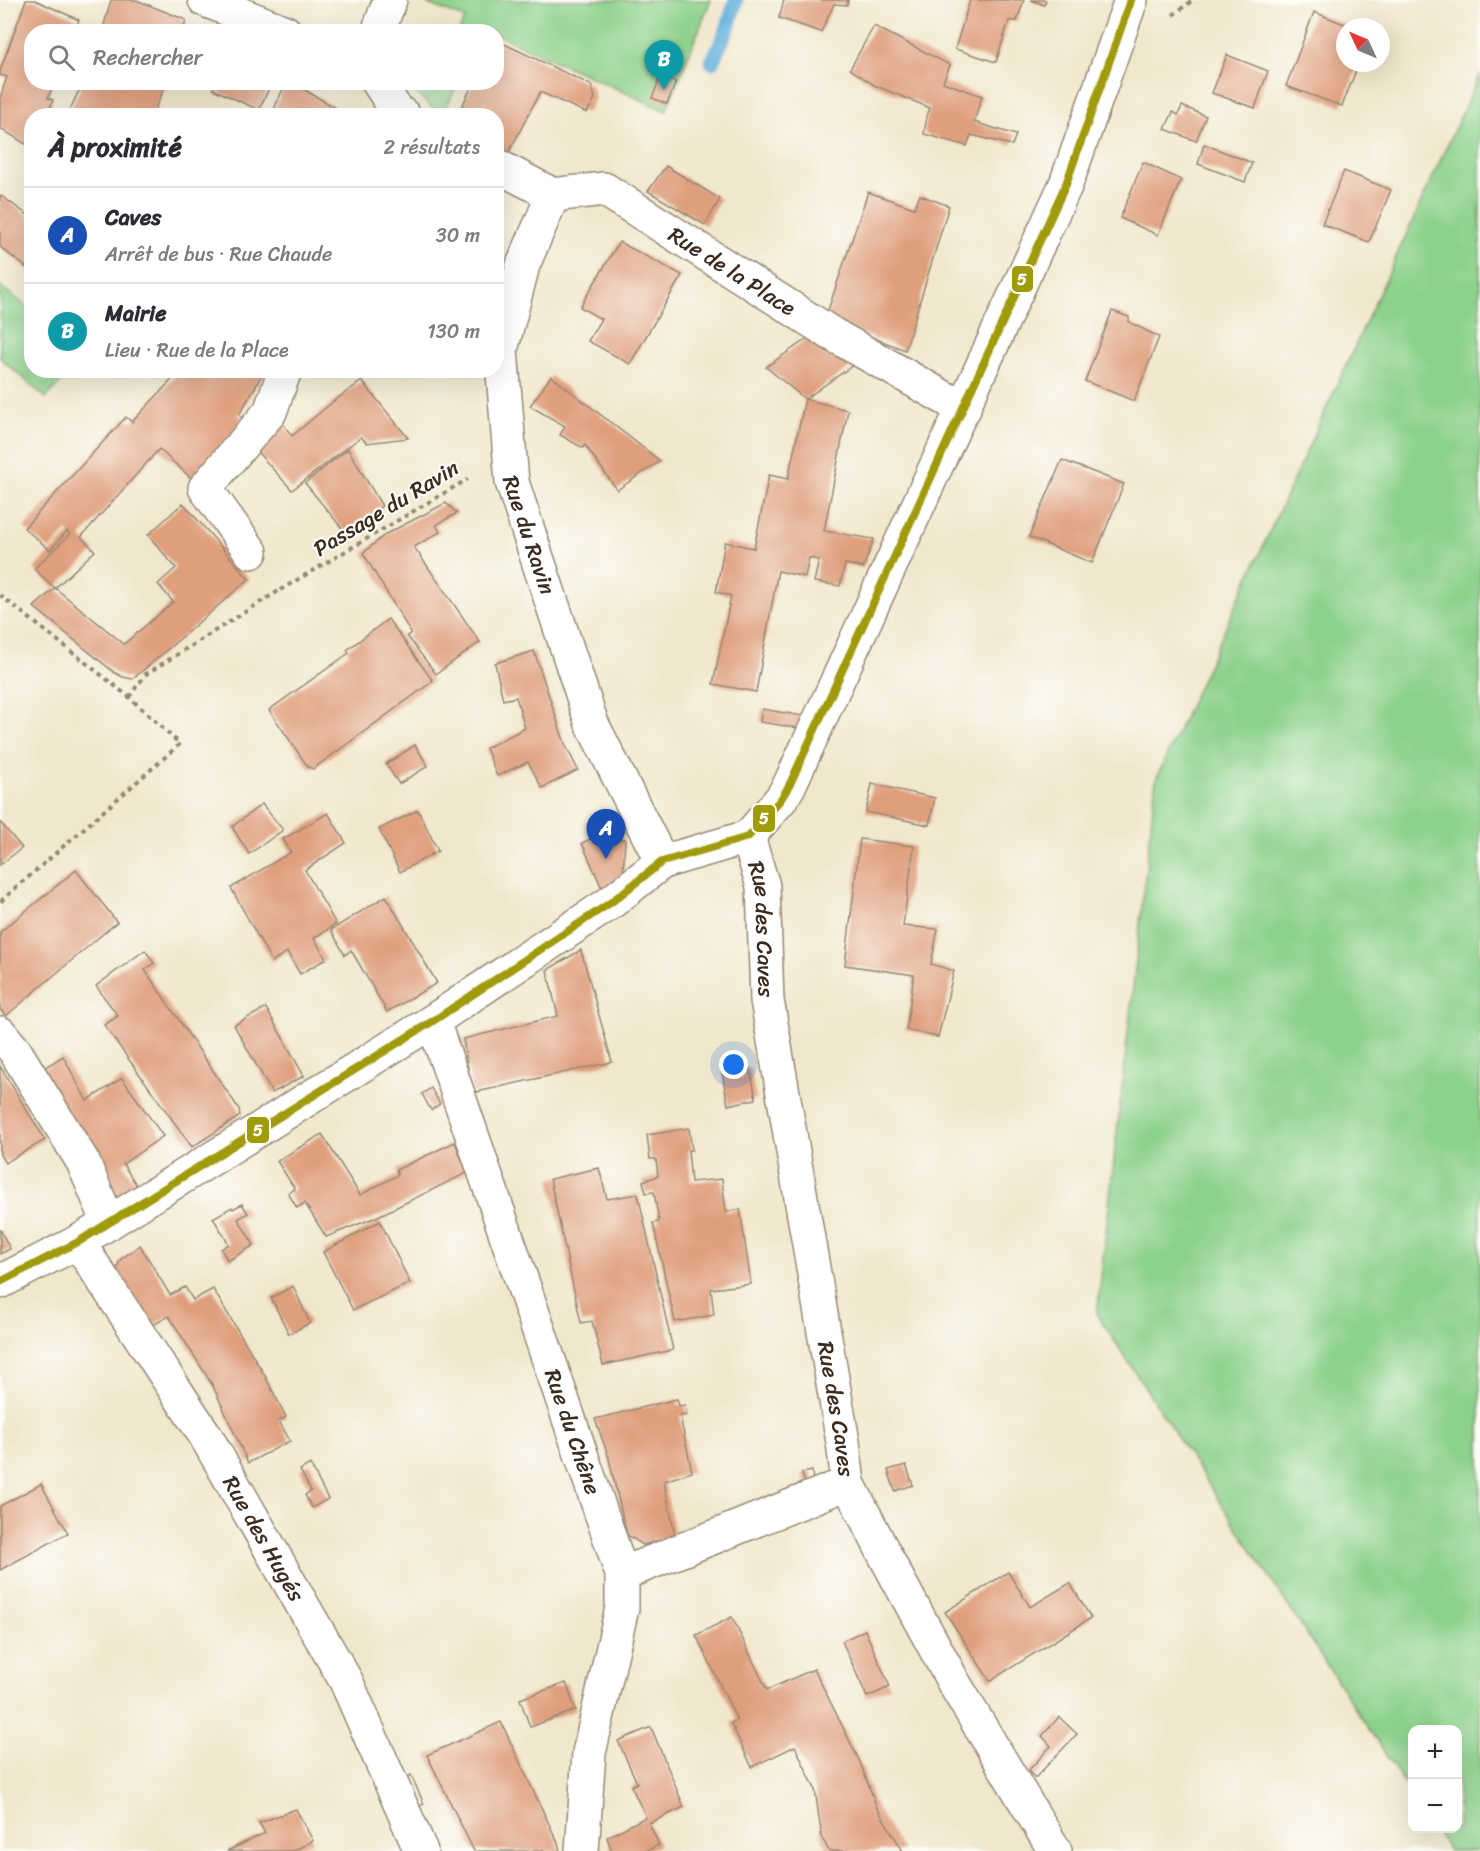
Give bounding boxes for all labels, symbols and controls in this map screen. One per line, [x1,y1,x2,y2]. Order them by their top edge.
north arrow [1336,18,1390,72]
search box [24,24,504,90]
text: Rechercher [93,38,203,77]
pin: B [644,40,684,90]
icon: search [45,41,78,74]
text: À proximité [48,124,182,170]
text: 2 résultats [383,130,480,165]
text: Caves [105,198,161,237]
street label: Rue de la Place [661,215,805,326]
text: A [61,218,74,253]
text: 30 m [436,218,480,253]
text: Arrêt de bus · Rue Chaude [105,237,332,272]
line badge: 5 [1011,265,1034,293]
text: 5 [1017,265,1027,294]
text: Mairie [105,294,166,333]
text: B [61,314,74,349]
text: 130 m [427,314,480,349]
text: Lieu · Rue de la Place [105,333,289,368]
street label: Passage du Ravin [305,449,467,567]
street label: Rue du Ravin [491,470,567,600]
line badge: 5 [752,804,776,833]
text: 5 [759,804,769,833]
pin: A [586,810,626,859]
street label: Rue des Caves [737,856,786,999]
your location [719,1050,748,1079]
line badge: 5 [246,1116,270,1144]
text: 5 [253,1116,263,1145]
street label: Rue des Caves [806,1338,867,1480]
street label: Rue du Chêne [534,1363,613,1500]
street label: Rue des Hugés [212,1468,316,1609]
map controls [1408,1725,1462,1833]
button: + [1408,1725,1462,1779]
button: − [1408,1779,1462,1833]

